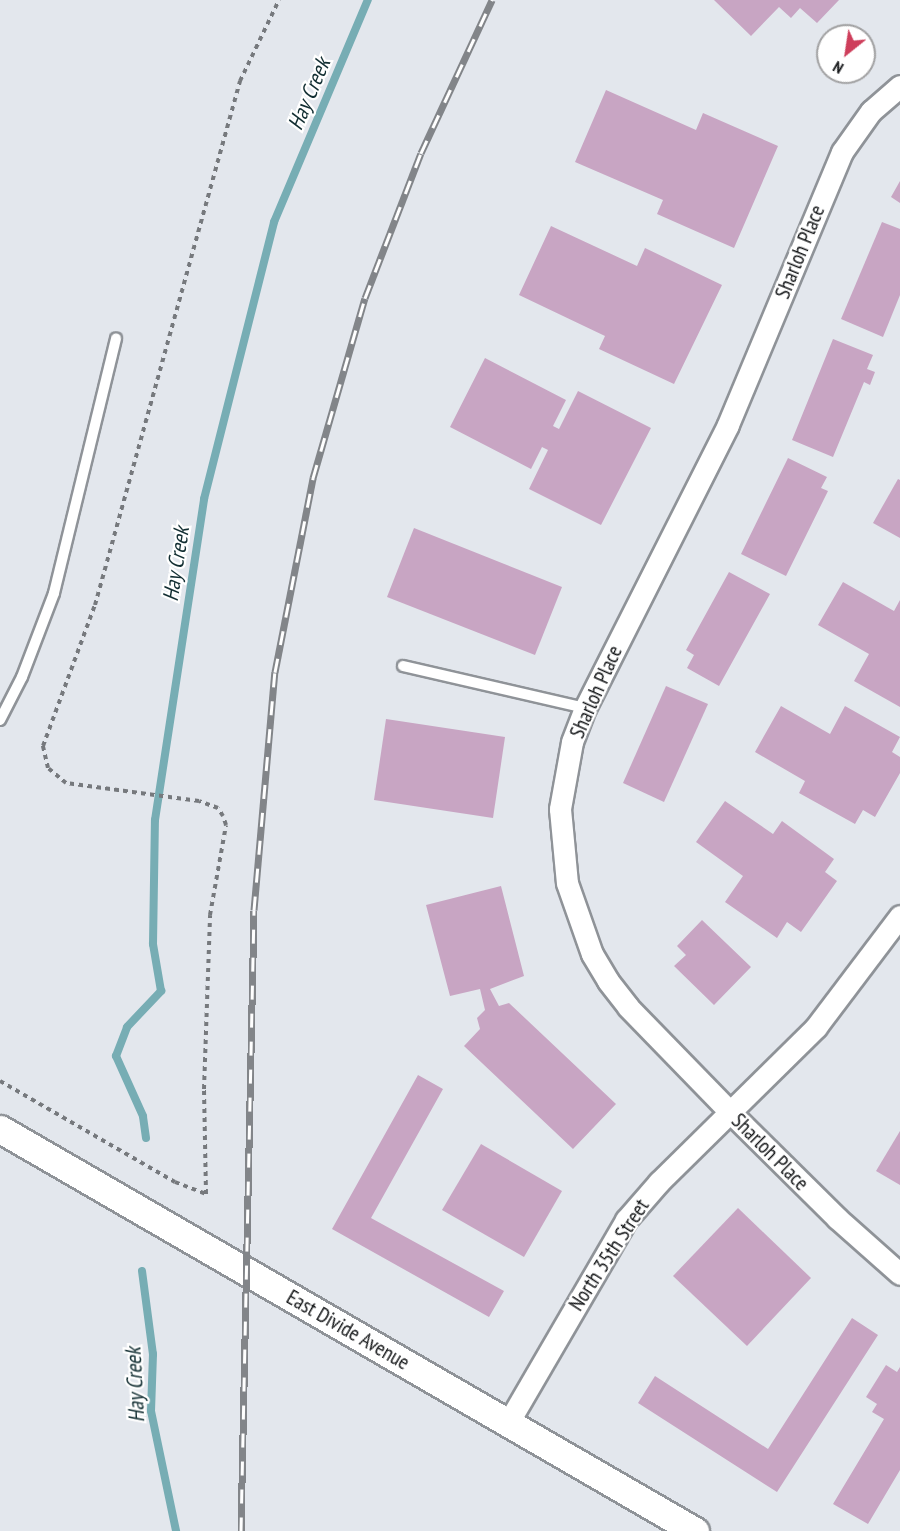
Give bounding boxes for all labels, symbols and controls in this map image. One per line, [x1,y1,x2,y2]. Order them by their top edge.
north arrow [816,24,876,84]
water label: Hay Creek [282,54,336,134]
text: N [829,57,847,79]
street label: Sharloh Place [770,202,830,302]
water label: Hay Creek [157,524,195,604]
street label: Sharloh Place [564,642,628,742]
street label: Sharloh Place [726,1108,814,1196]
street label: North 35th Street [564,1194,654,1316]
street label: East Divide Avenue [282,1285,414,1375]
water label: Hay Creek [120,1346,150,1424]

